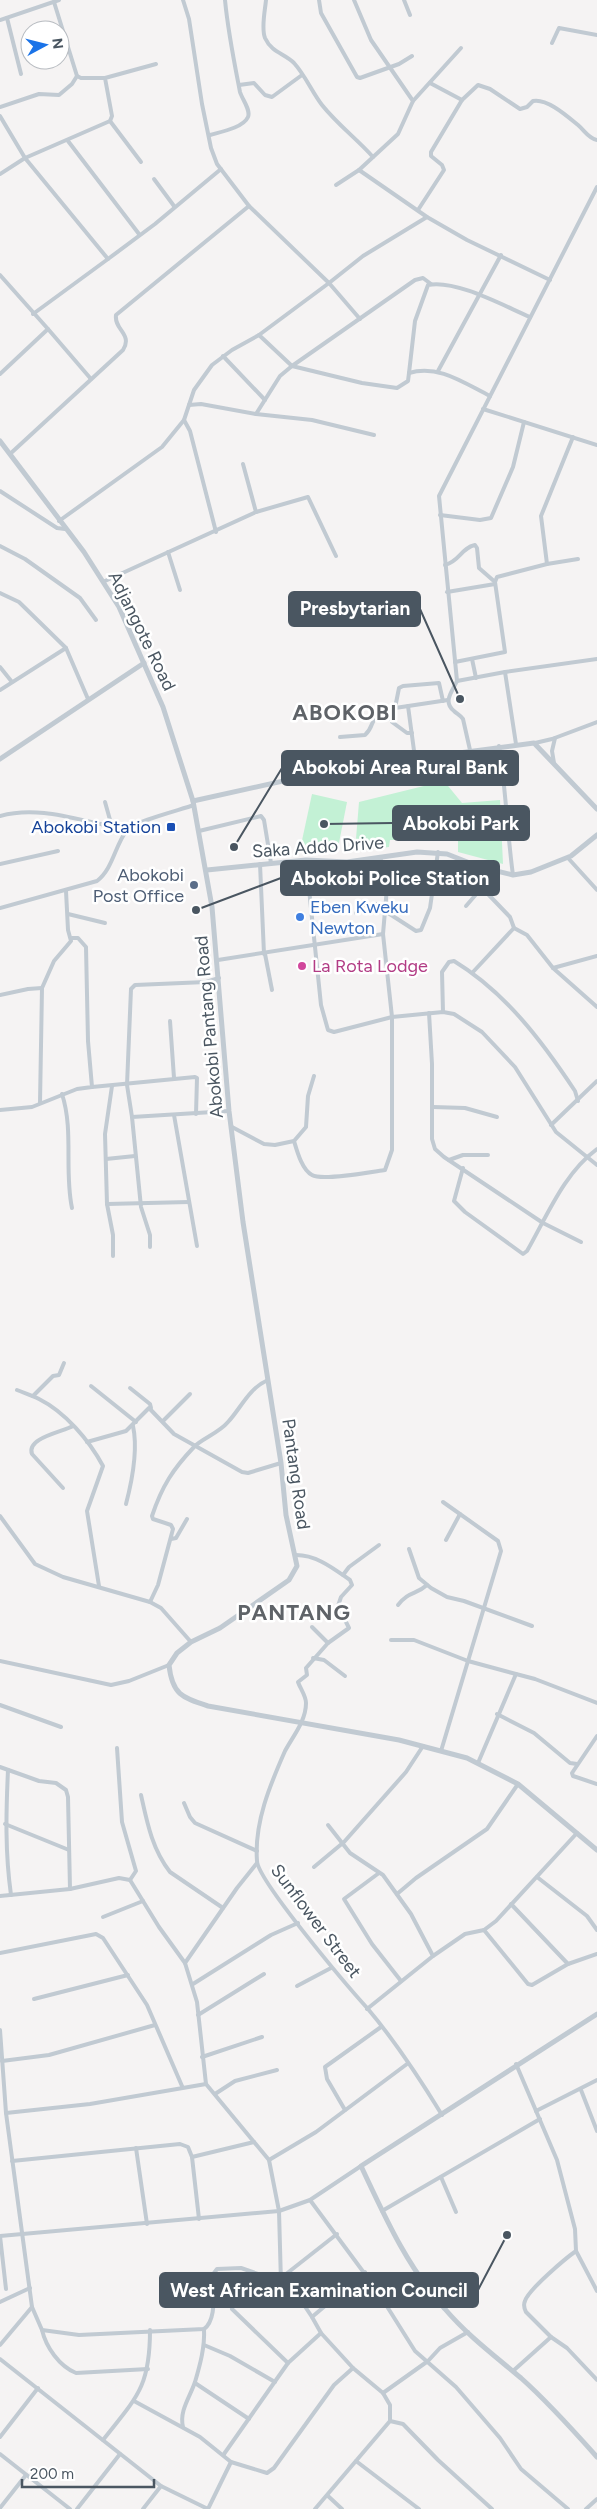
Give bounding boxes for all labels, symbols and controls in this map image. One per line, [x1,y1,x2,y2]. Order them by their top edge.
north arrow [20,20,70,70]
text: N [48,37,67,50]
street label: Adjangote Road [104,568,180,694]
callout: Presbytarian [289,592,420,626]
text: Presbytarian [300,597,410,620]
district label: ABOKOBI [292,699,398,726]
callout: Abokobi Area Rural Bank [282,751,518,785]
text: Abokobi Area Rural Bank [292,756,509,779]
callout: Abokobi Park [393,806,529,840]
text: Abokobi Park [403,812,520,835]
place label: Abokobi Station [31,816,161,838]
marker: Abokobi Station [165,821,177,833]
street label: Saka Addo Drive [251,831,385,863]
callout: Abokobi Police Station [281,861,499,895]
place label: Abokobi Post Office [93,864,184,907]
text: Abokobi Police Station [291,867,489,890]
marker: Abokobi Post Office [188,879,200,891]
place label: Eben Kweku Newton [310,896,409,939]
marker: Eben Kweku Newton [294,911,306,923]
street label: Abokobi Pantang Road [190,935,228,1119]
place label: La Rota Lodge [312,955,428,977]
marker: La Rota Lodge [296,960,308,972]
street label: Pantang Road [277,1417,315,1531]
district label: PANTANG [237,1599,351,1626]
street label: Sunflower Street [266,1860,366,1982]
callout: West African Examination Council [160,2273,478,2307]
text: West African Examination Council [170,2279,468,2302]
scale bar [22,2456,155,2488]
text: 200 m [30,2465,74,2483]

